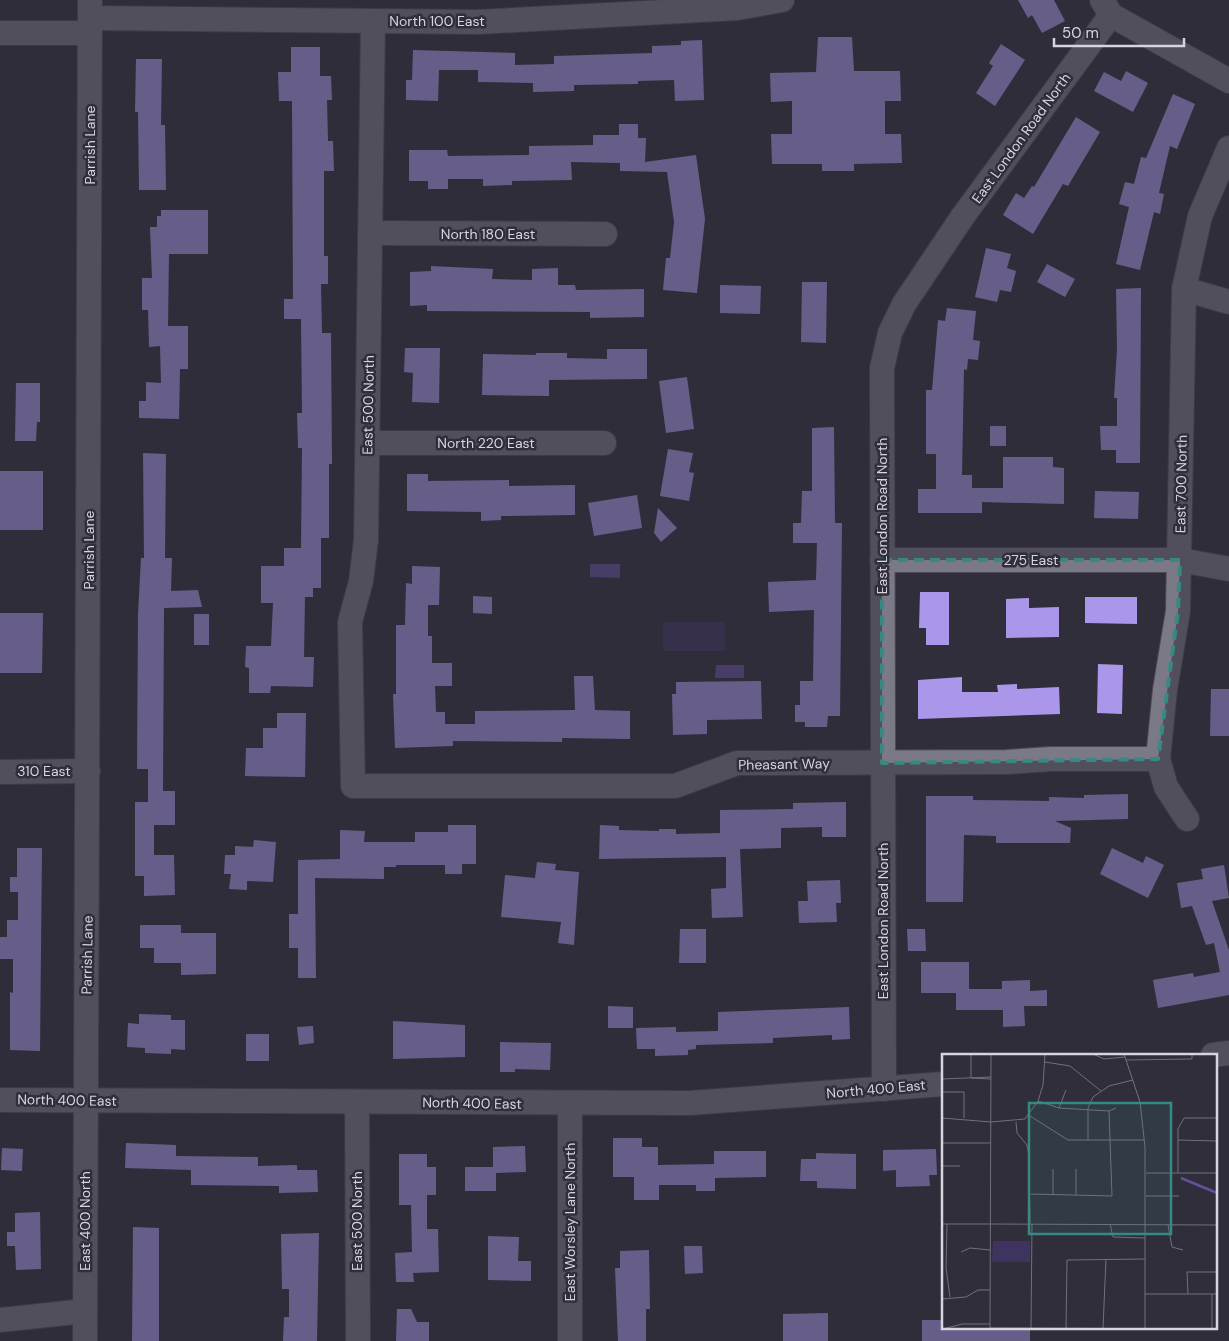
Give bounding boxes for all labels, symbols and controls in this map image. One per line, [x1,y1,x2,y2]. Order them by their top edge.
street label: North 100 East [389,12,485,30]
scale bar [1054,15,1184,47]
text: 50 m [1062,23,1099,43]
street label: East London Road North [968,69,1074,207]
street label: Parrish Lane [81,105,99,184]
street label: North 180 East [441,225,535,243]
street label: East 500 North [358,355,378,455]
street label: North 220 East [437,434,535,452]
street label: East 700 North [1171,435,1191,533]
street label: East London Road North [873,438,891,594]
street label: Parrish Lane [80,510,98,589]
street label: 275 East [1004,551,1058,569]
street label: Pheasant Way [738,754,830,774]
street label: 310 East [17,762,71,780]
street label: East London Road North [874,843,892,999]
street label: Parrish Lane [77,915,97,995]
inset map [942,1054,1216,1328]
street label: North 400 East [826,1076,926,1102]
street label: North 400 East [17,1090,117,1110]
street label: North 400 East [422,1093,522,1113]
street label: East Worsley Lane North [561,1143,579,1301]
street label: East 400 North [76,1171,94,1271]
street label: East 500 North [348,1171,366,1271]

